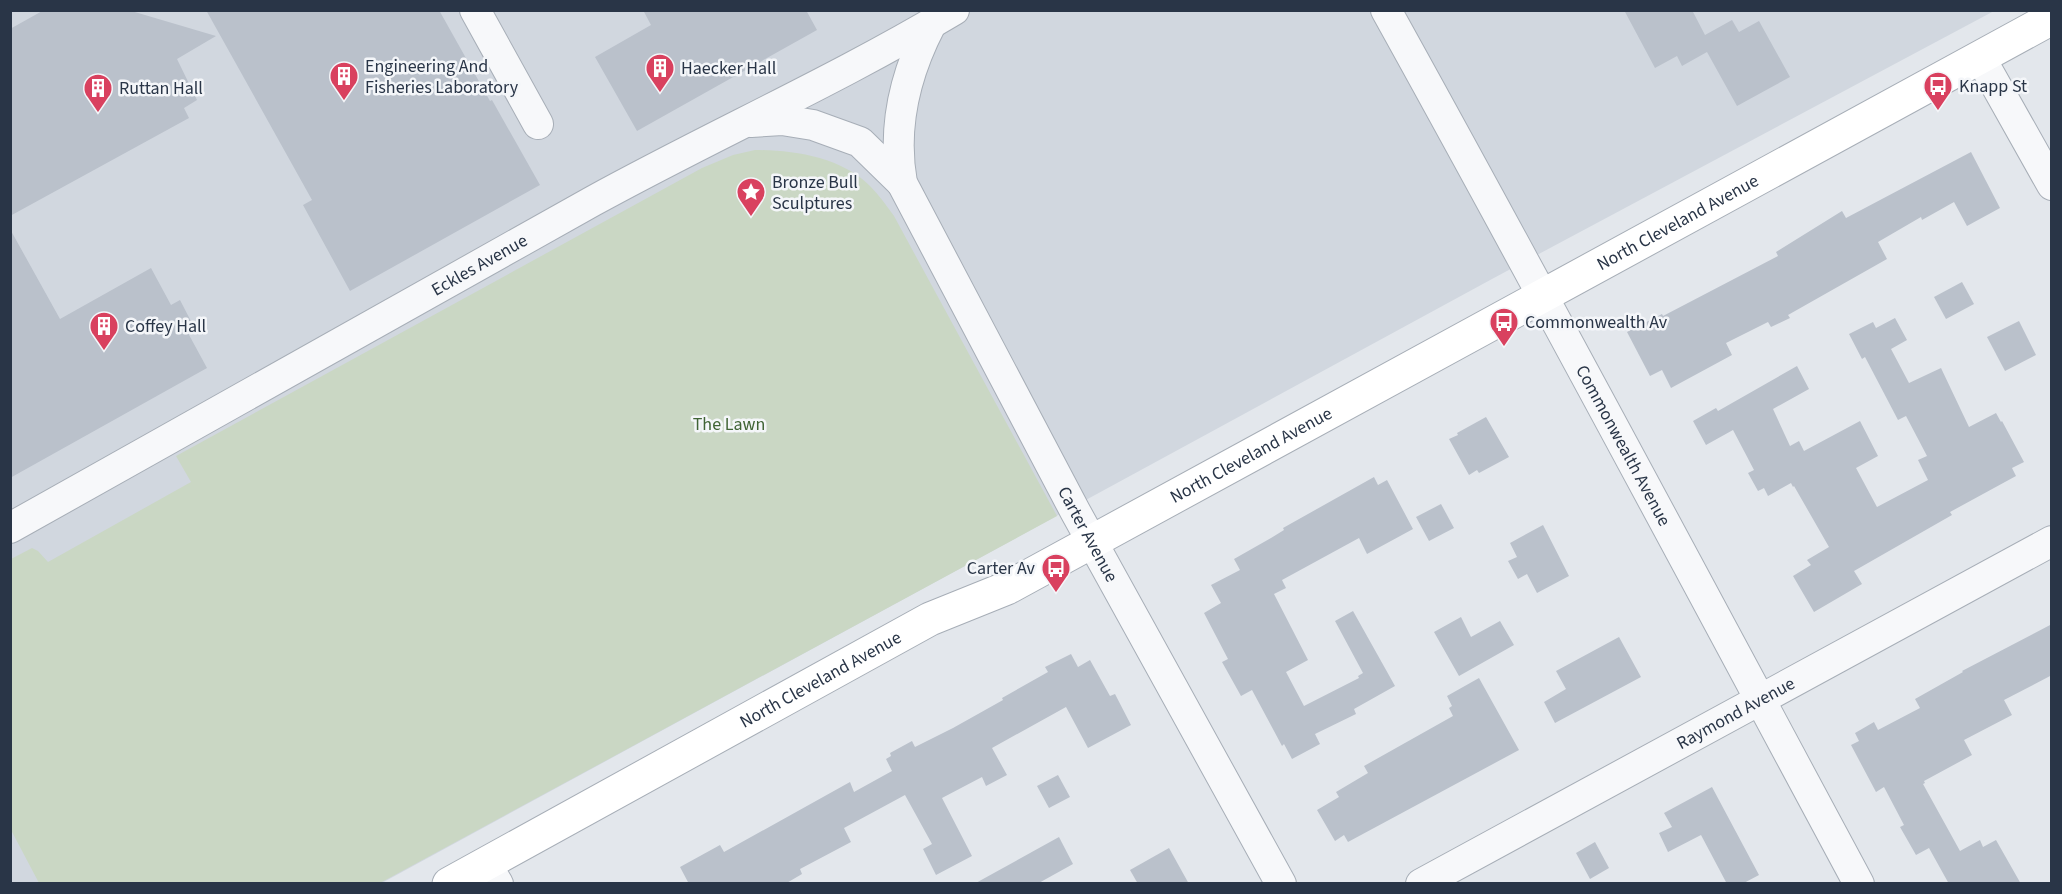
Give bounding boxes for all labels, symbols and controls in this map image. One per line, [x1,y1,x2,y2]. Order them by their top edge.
building icon: Haecker Hall [644,52,676,94]
place label: Engineering And Fisheries Laboratory [365,54,519,100]
place label: Haecker Hall [681,56,776,81]
building icon: Engineering And Fisheries Laboratory [328,60,360,102]
bus stop icon: Knapp St [1922,70,1954,112]
building icon: Ruttan Hall [82,72,114,114]
place label: Knapp St [1959,74,2027,99]
place label: Ruttan Hall [119,76,203,101]
street label: North Cleveland Avenue [1592,168,1763,277]
place label: Bronze Bull Sculptures [772,170,858,216]
place icon: Bronze Bull Sculptures [735,176,767,218]
street label: Eckles Avenue [427,228,532,302]
bus stop icon: Commonwealth Av [1488,306,1520,348]
building icon: Coffey Hall [88,310,120,352]
place label: Commonwealth Av [1525,310,1668,335]
place label: Coffey Hall [125,314,206,339]
street label: Commonwealth Avenue [1570,360,1677,531]
street label: North Cleveland Avenue [1165,401,1336,509]
park label: The Lawn [693,412,765,437]
street label: Carter Avenue [1052,482,1124,587]
bus stop icon: Carter Av [1040,552,1072,594]
place label: Carter Av [967,556,1036,581]
street label: North Cleveland Avenue [735,625,906,734]
street label: Raymond Avenue [1672,671,1799,755]

